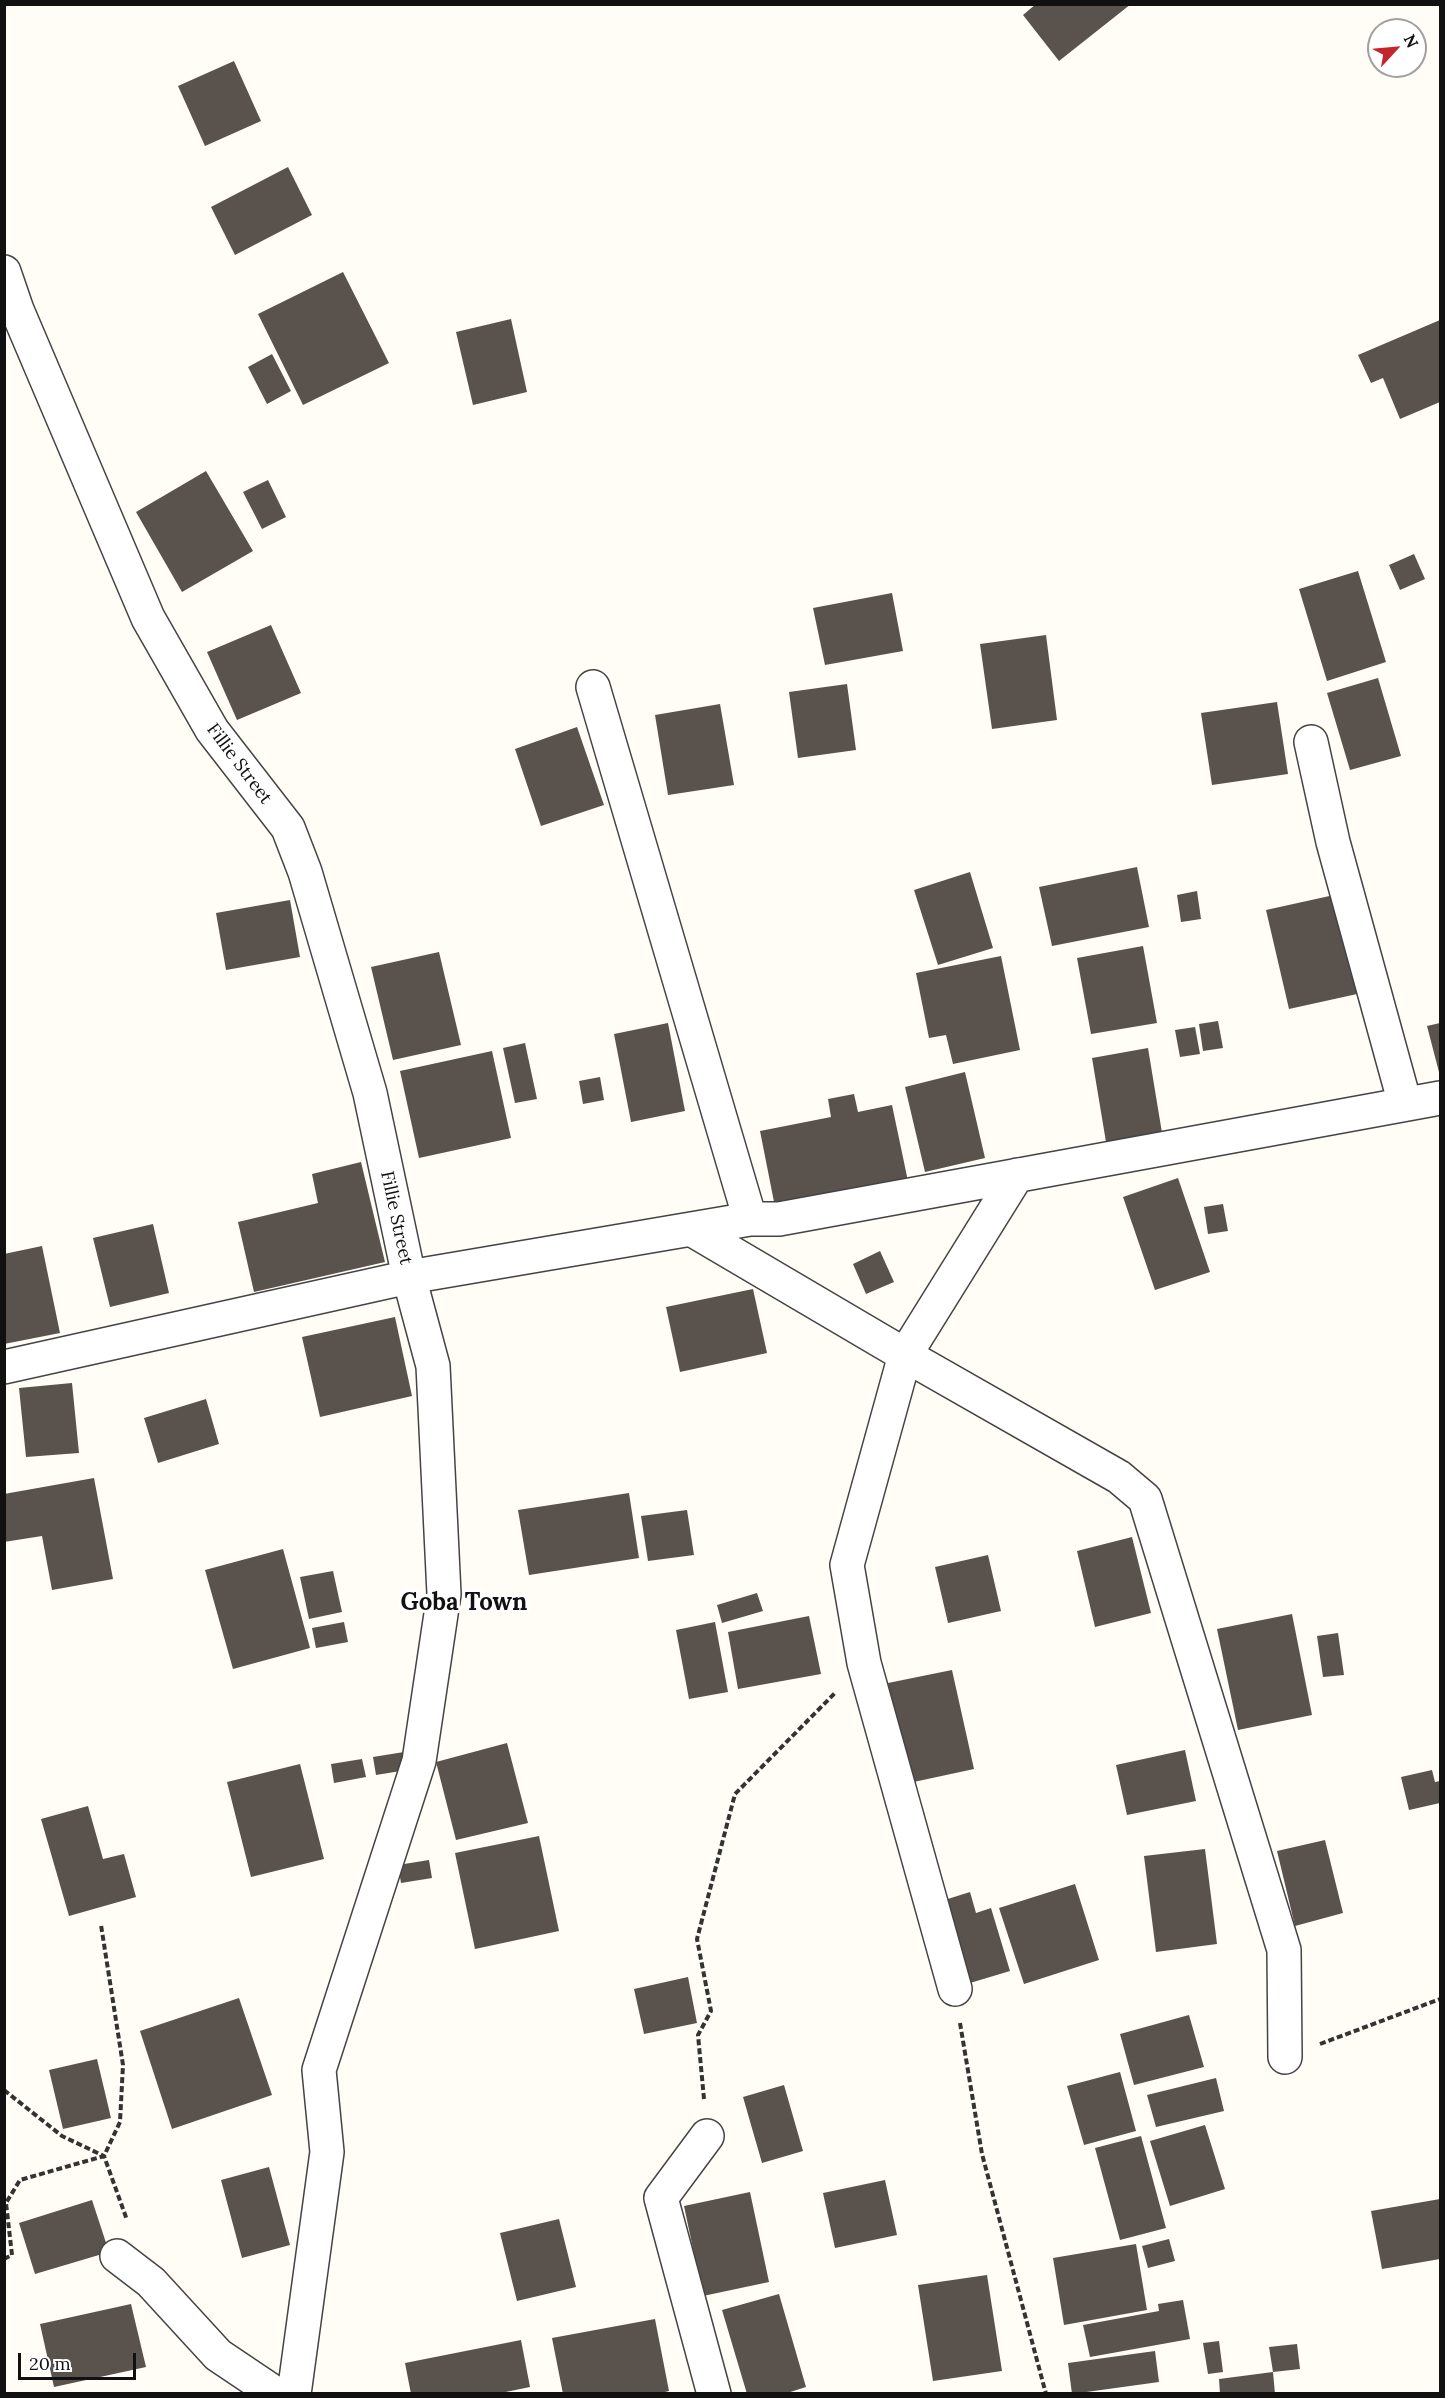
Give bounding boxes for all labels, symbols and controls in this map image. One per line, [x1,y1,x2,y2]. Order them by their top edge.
north arrow [1367,18,1427,78]
text: N [1400,31,1423,51]
street label: Fillie Street [202,719,276,809]
street label: Fillie Street [376,1169,416,1267]
district label: Goba Town [401,1589,527,1617]
scale bar [21,2341,140,2379]
text: 20 m [29,2352,71,2375]

